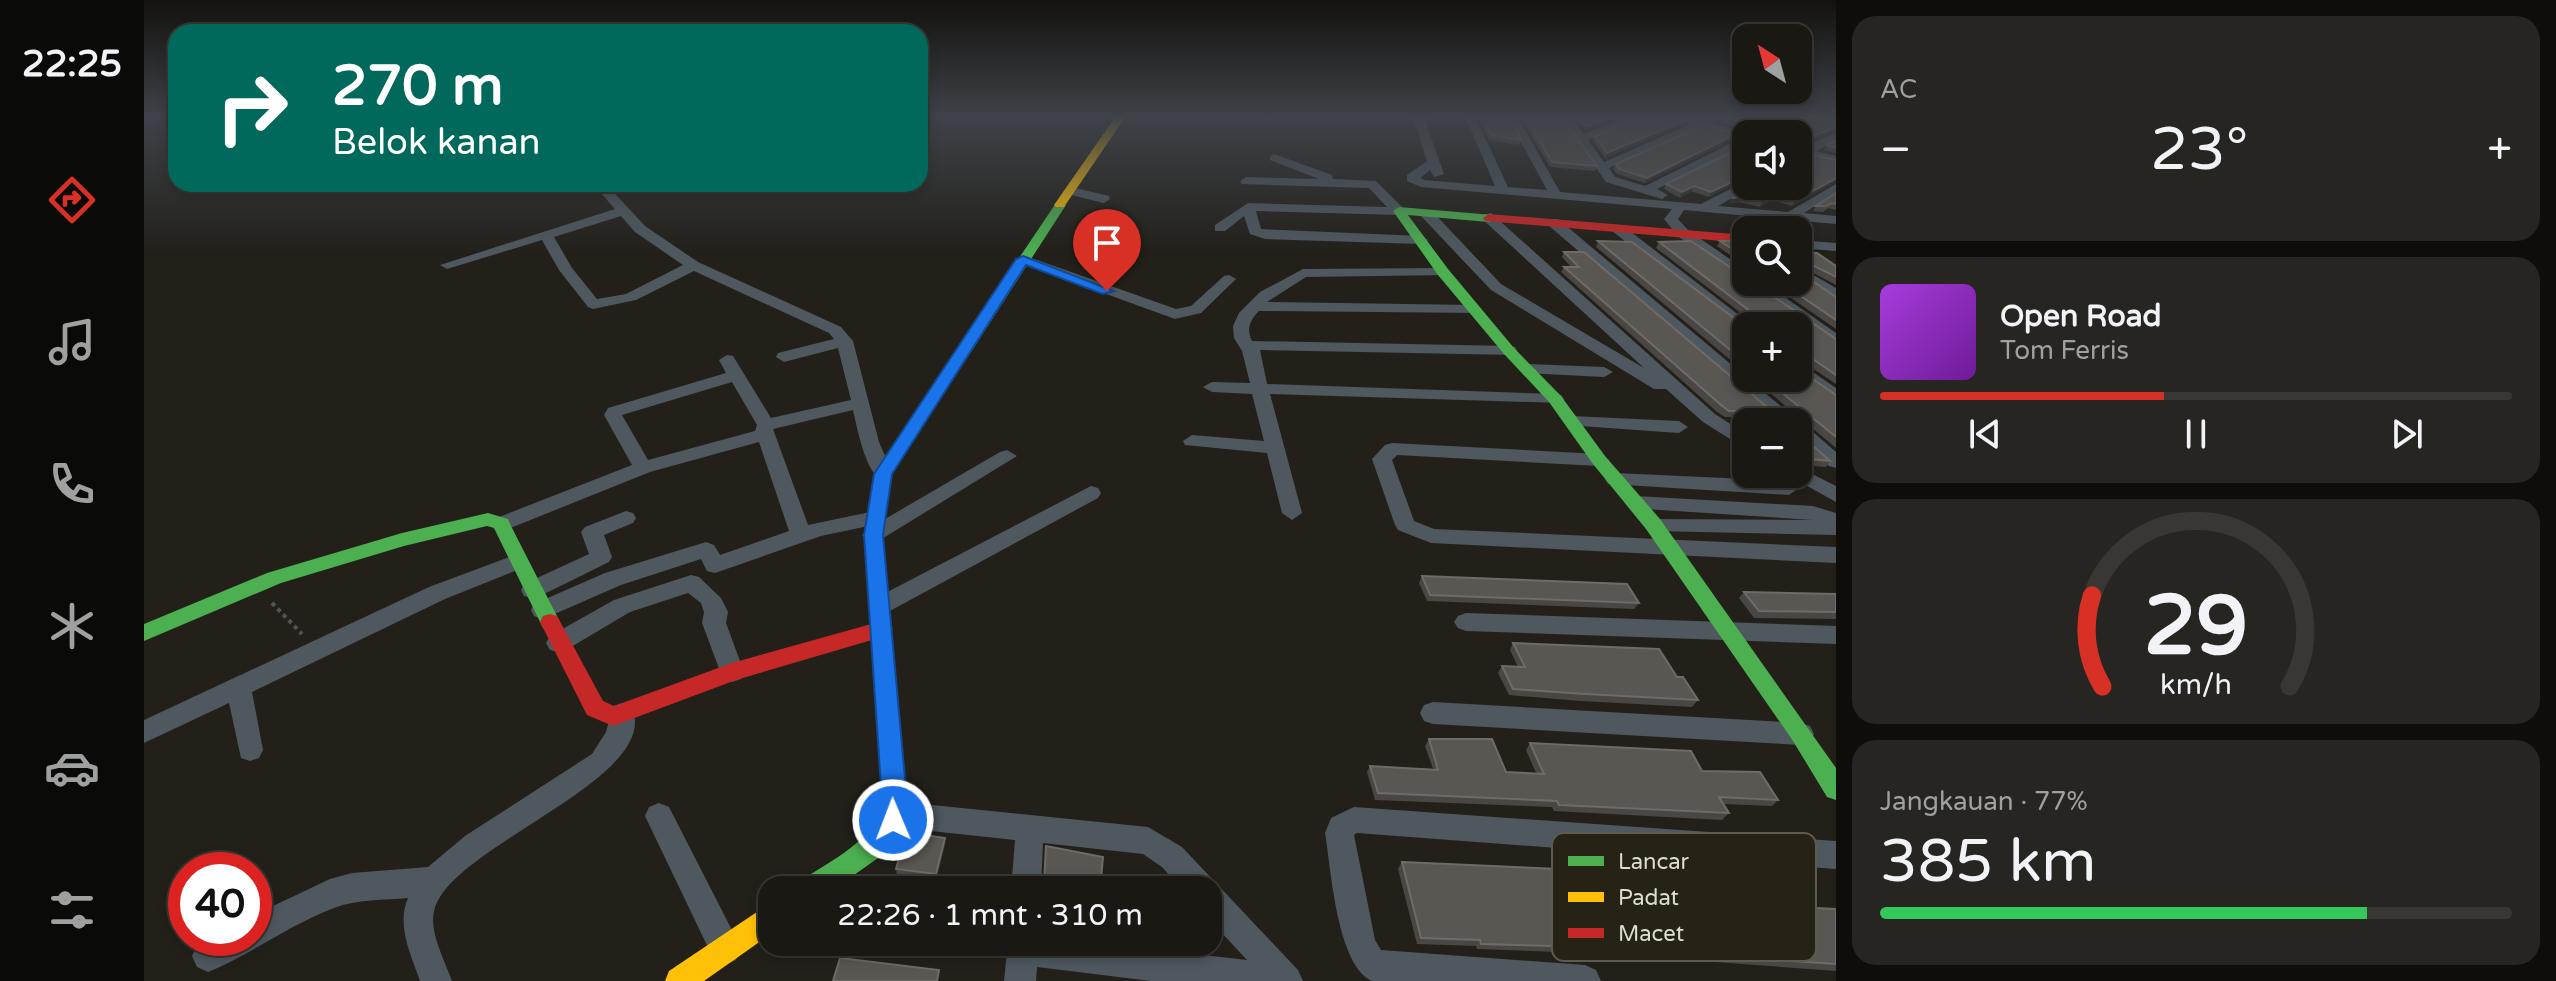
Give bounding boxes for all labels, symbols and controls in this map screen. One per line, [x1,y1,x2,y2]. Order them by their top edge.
north arrow [1732,24,1812,104]
map controls [1732,24,1812,488]
text: 22:25 [22,43,122,86]
text: 270 m [332,53,503,120]
icon: right [200,56,304,160]
text: AC [1880,74,1917,105]
text: 23° [2150,114,2248,186]
button: sound [1732,120,1812,200]
text: Belok kanan [332,121,541,164]
text: − [1880,124,1911,177]
text: + [2487,124,2512,177]
icon: directions [44,172,100,228]
pin [1073,209,1141,291]
button: search [1732,216,1812,296]
icon: arrive [1085,221,1129,265]
text: Open Road [2000,298,2161,335]
button: + [1732,312,1812,392]
icon: music [44,314,100,370]
text: Tom Ferris [2000,335,2129,366]
button: − [1732,408,1812,488]
icon: previous [1963,412,2007,456]
icon: pause [2174,412,2218,456]
icon: next [2385,412,2429,456]
icon: phone [44,456,100,512]
text: 29 [2144,577,2248,677]
icon: climate [44,598,100,654]
text: km/h [2160,668,2232,702]
icon: car [44,740,100,796]
position arrow [851,778,935,862]
text: Jangkauan · 77% [1880,786,2088,817]
text: 385 km [1880,826,2096,898]
legend [1552,833,1816,961]
text: Lancar [1618,849,1690,875]
speed limit sign: 40 [168,852,272,956]
icon: filters [44,882,100,938]
text: Padat [1618,885,1679,911]
text: 22:26 · 1 mnt · 310 m [837,897,1143,934]
text: Macet [1618,921,1684,947]

